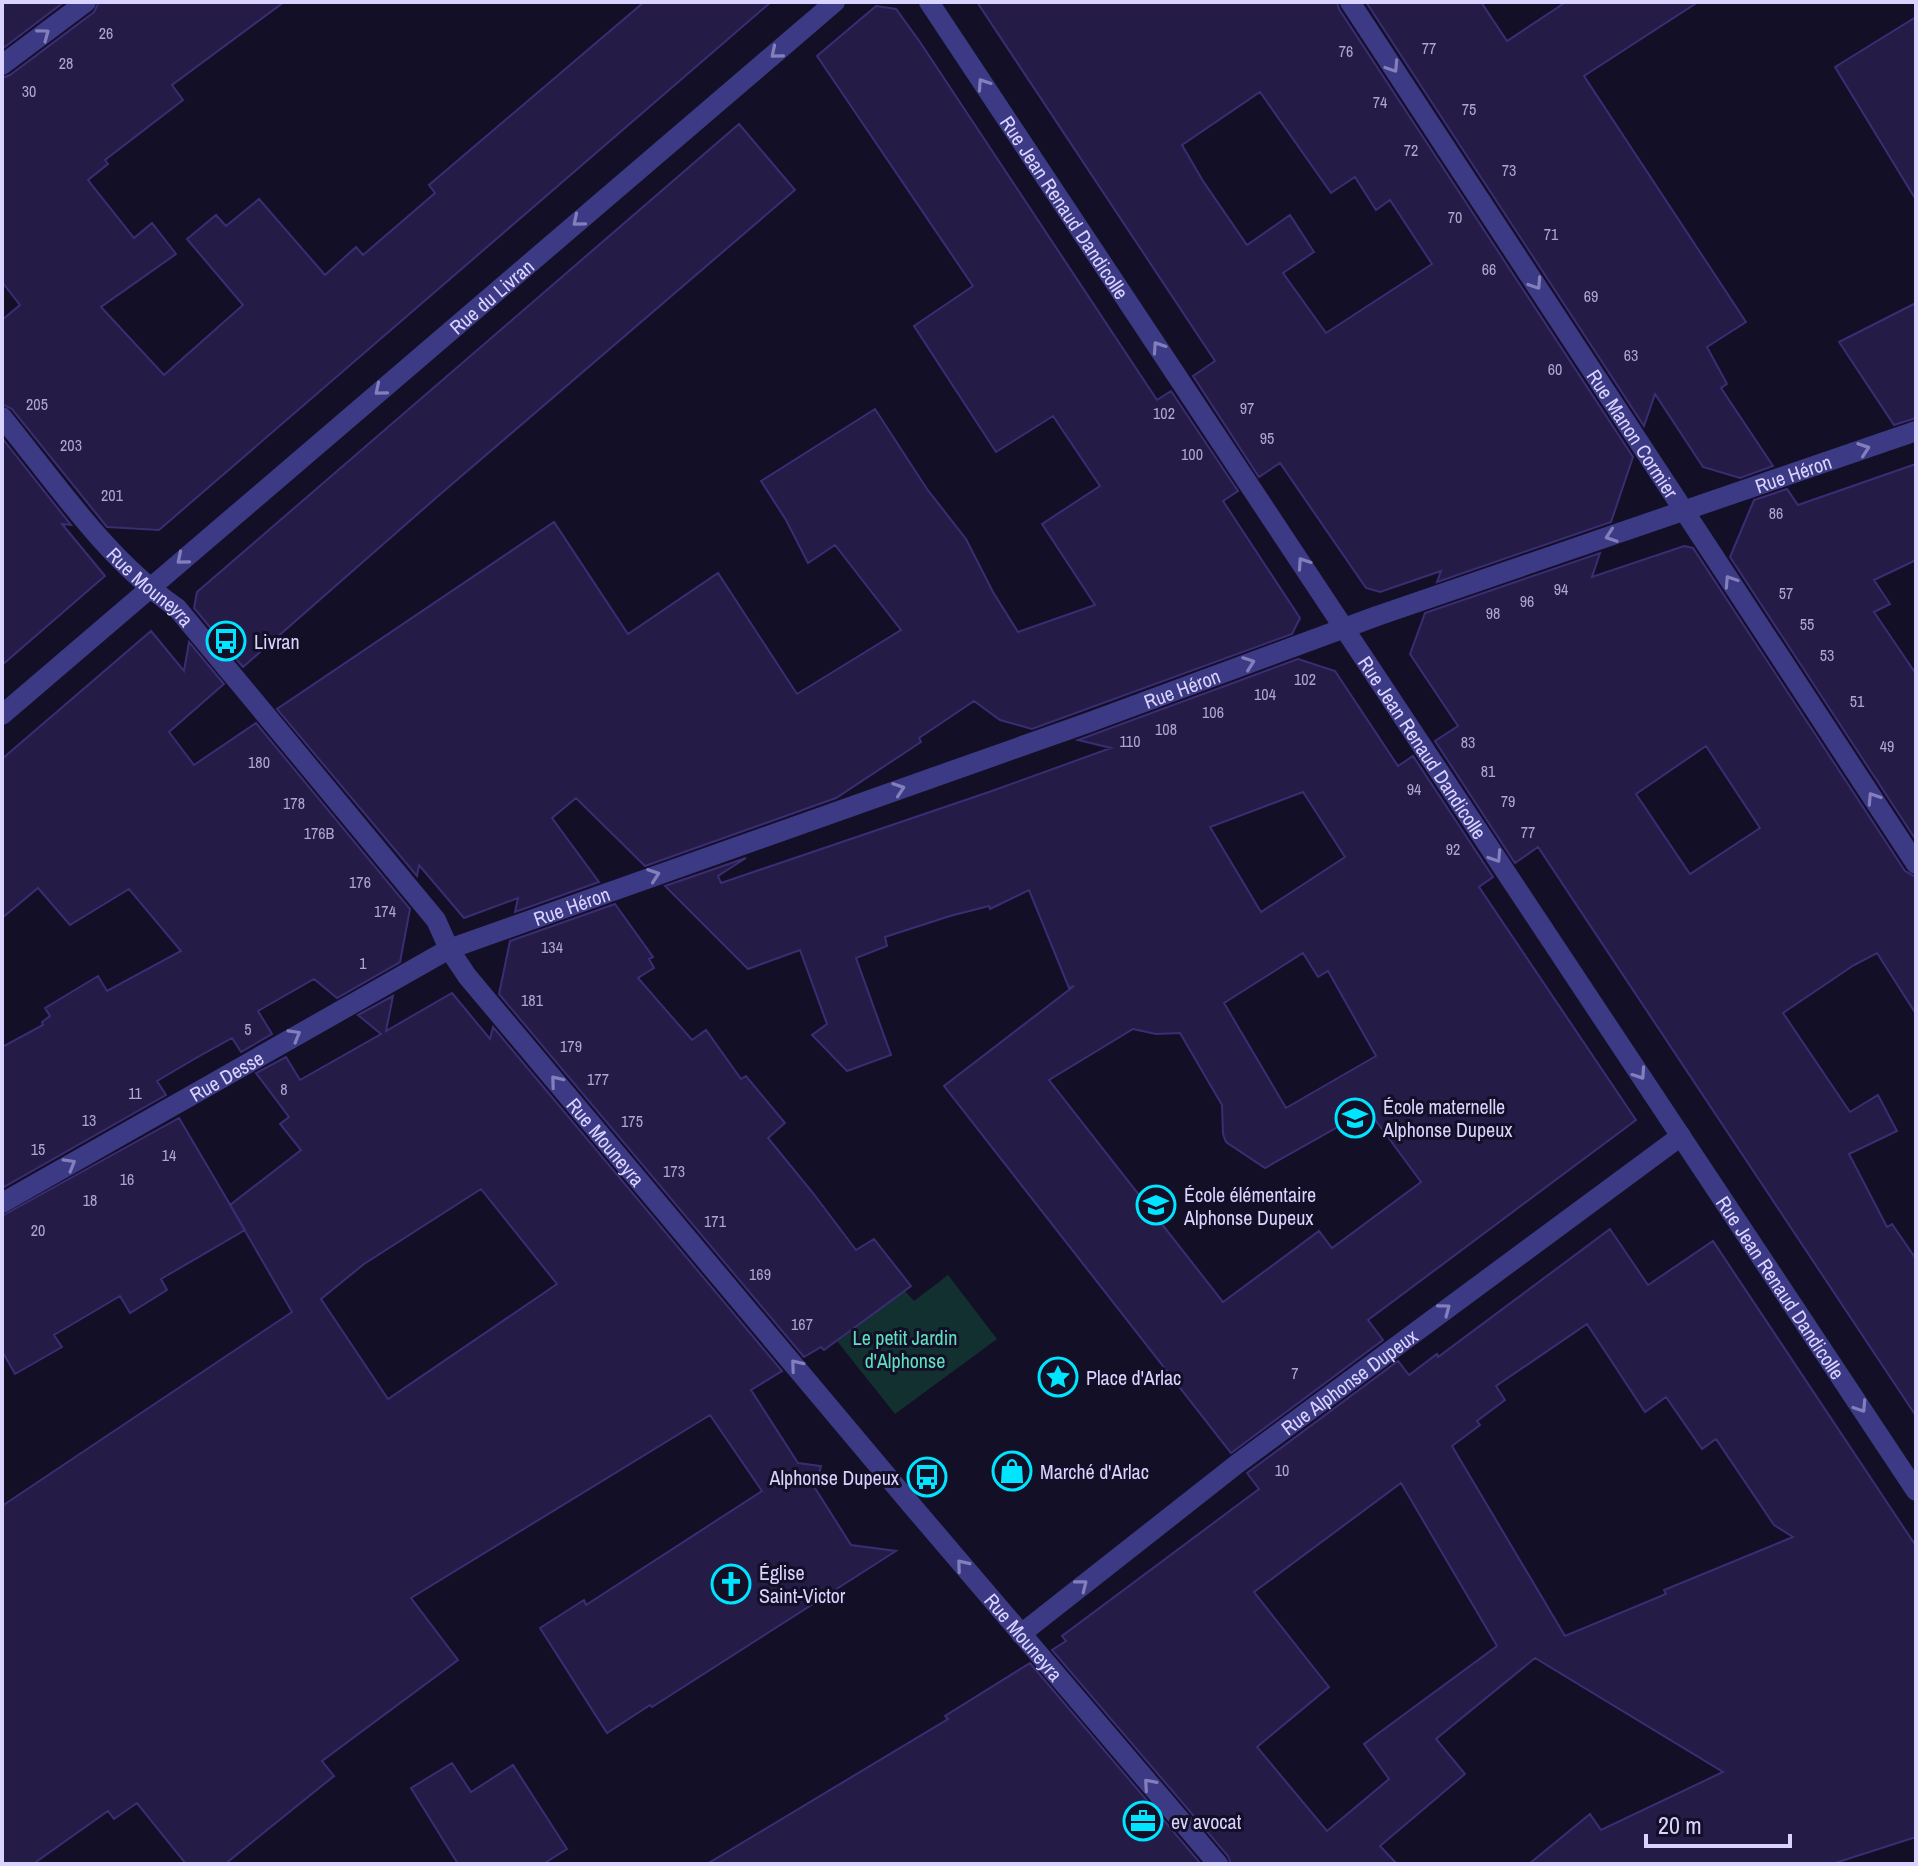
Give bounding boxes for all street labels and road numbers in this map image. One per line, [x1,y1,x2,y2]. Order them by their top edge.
street label: Rue Jean Renaud Dandicolle [994,110,1135,304]
street label: Rue du Livran [443,252,539,340]
street label: Rue Manon Cormier [1581,364,1686,503]
street label: Rue Héron [1751,448,1835,499]
street label: Rue Mouneyra [101,541,200,632]
street label: Rue Jean Renaud Dandicolle [1352,650,1493,844]
street label: Rue Héron [1140,662,1224,715]
street label: Rue Héron [530,880,613,932]
street label: Rue Desse [184,1044,268,1107]
street label: Rue Mouneyra [561,1092,651,1191]
street label: Rue Jean Renaud Dandicolle [1710,1190,1851,1384]
street label: Rue Alphonse Dupeux [1275,1321,1423,1441]
street label: Rue Mouneyra [979,1587,1069,1686]

